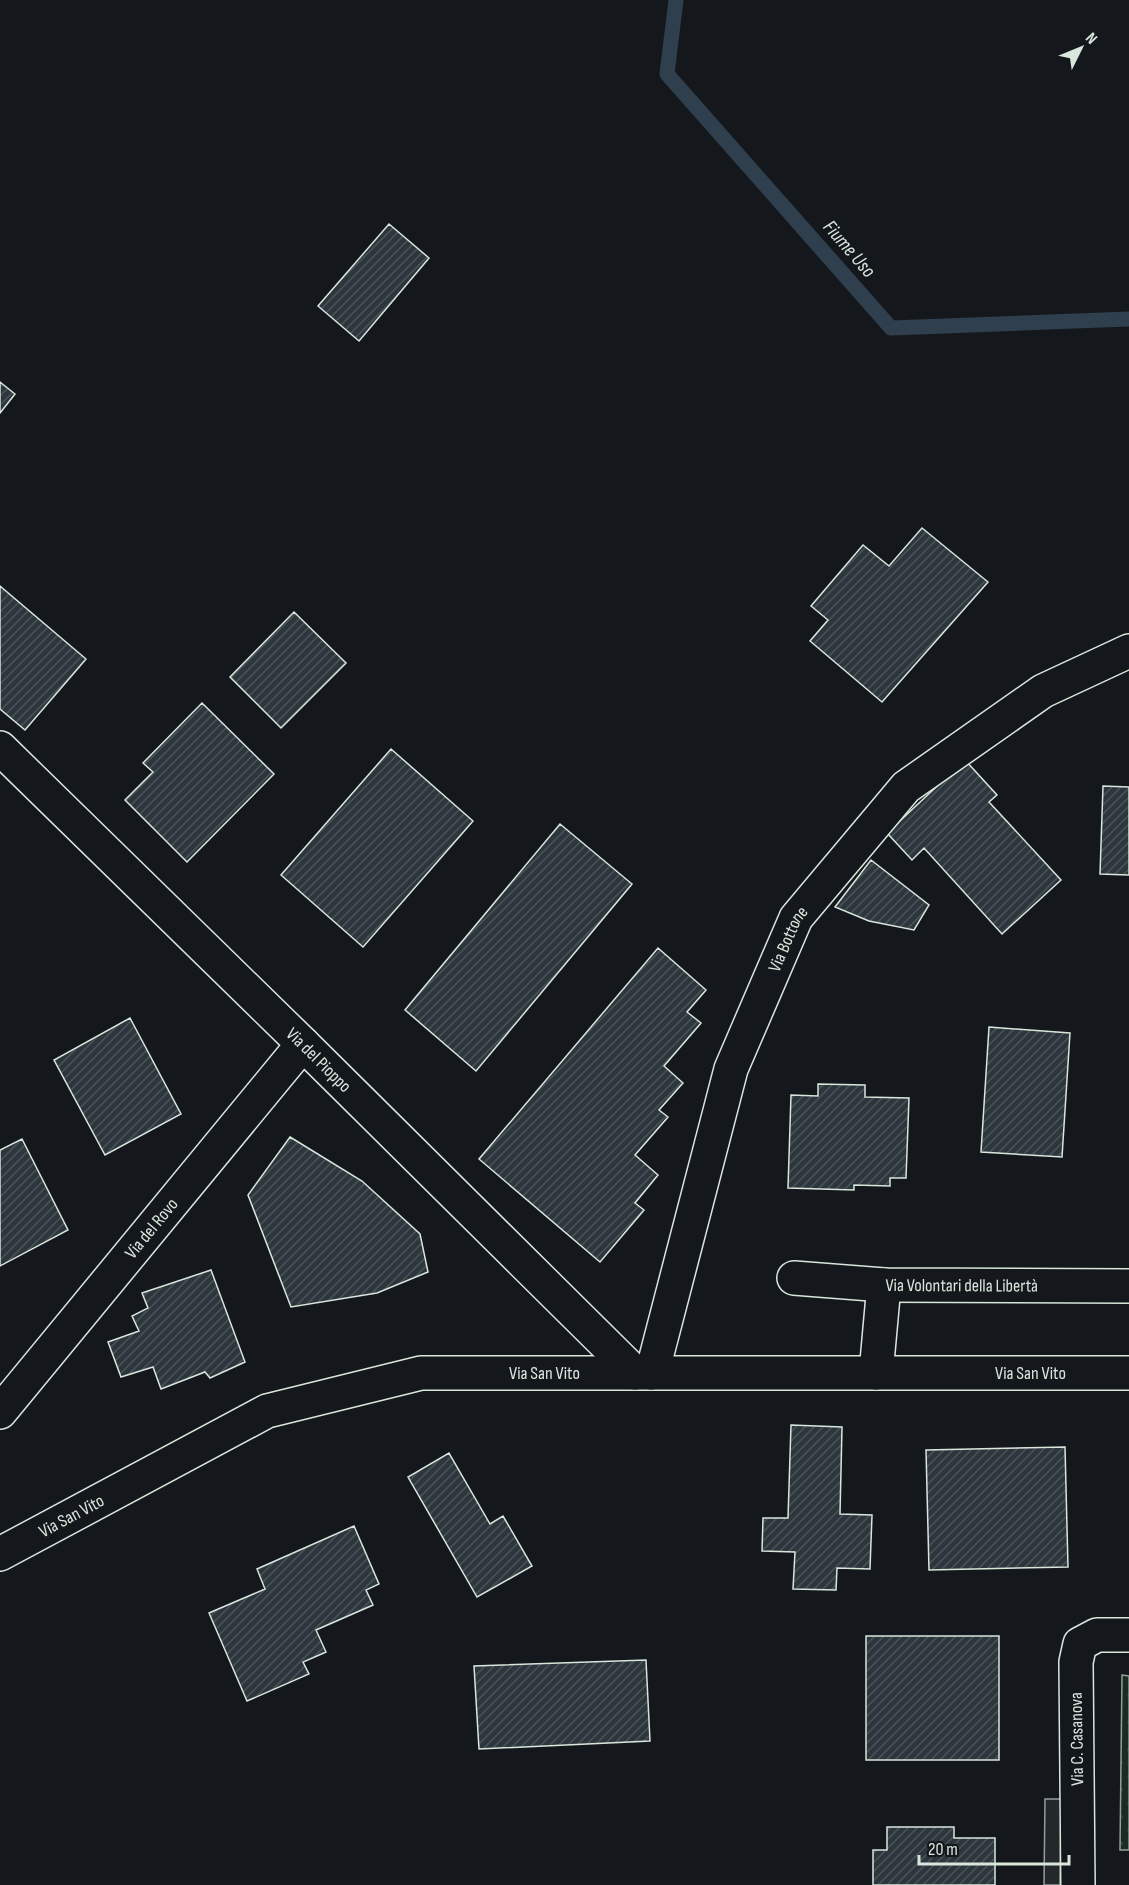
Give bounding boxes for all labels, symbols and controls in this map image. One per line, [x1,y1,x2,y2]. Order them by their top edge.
north arrow [1051,18,1111,78]
text: N [1081,29,1101,48]
water label: Fiume Uso [818,215,880,283]
street label: Via Bottone [764,902,812,975]
street label: Via del Pioppo [282,1023,356,1096]
street label: Via del Rovo [120,1194,182,1263]
street label: Via Volontari della Libertà [885,1275,1038,1296]
street label: Via San Vito [509,1363,580,1384]
street label: Via San Vito [995,1363,1066,1384]
street label: Via San Vito [35,1490,108,1542]
street label: Via C. Casanova [1066,1692,1088,1786]
scale bar [919,1828,1069,1866]
text: 20 m [928,1839,958,1860]

